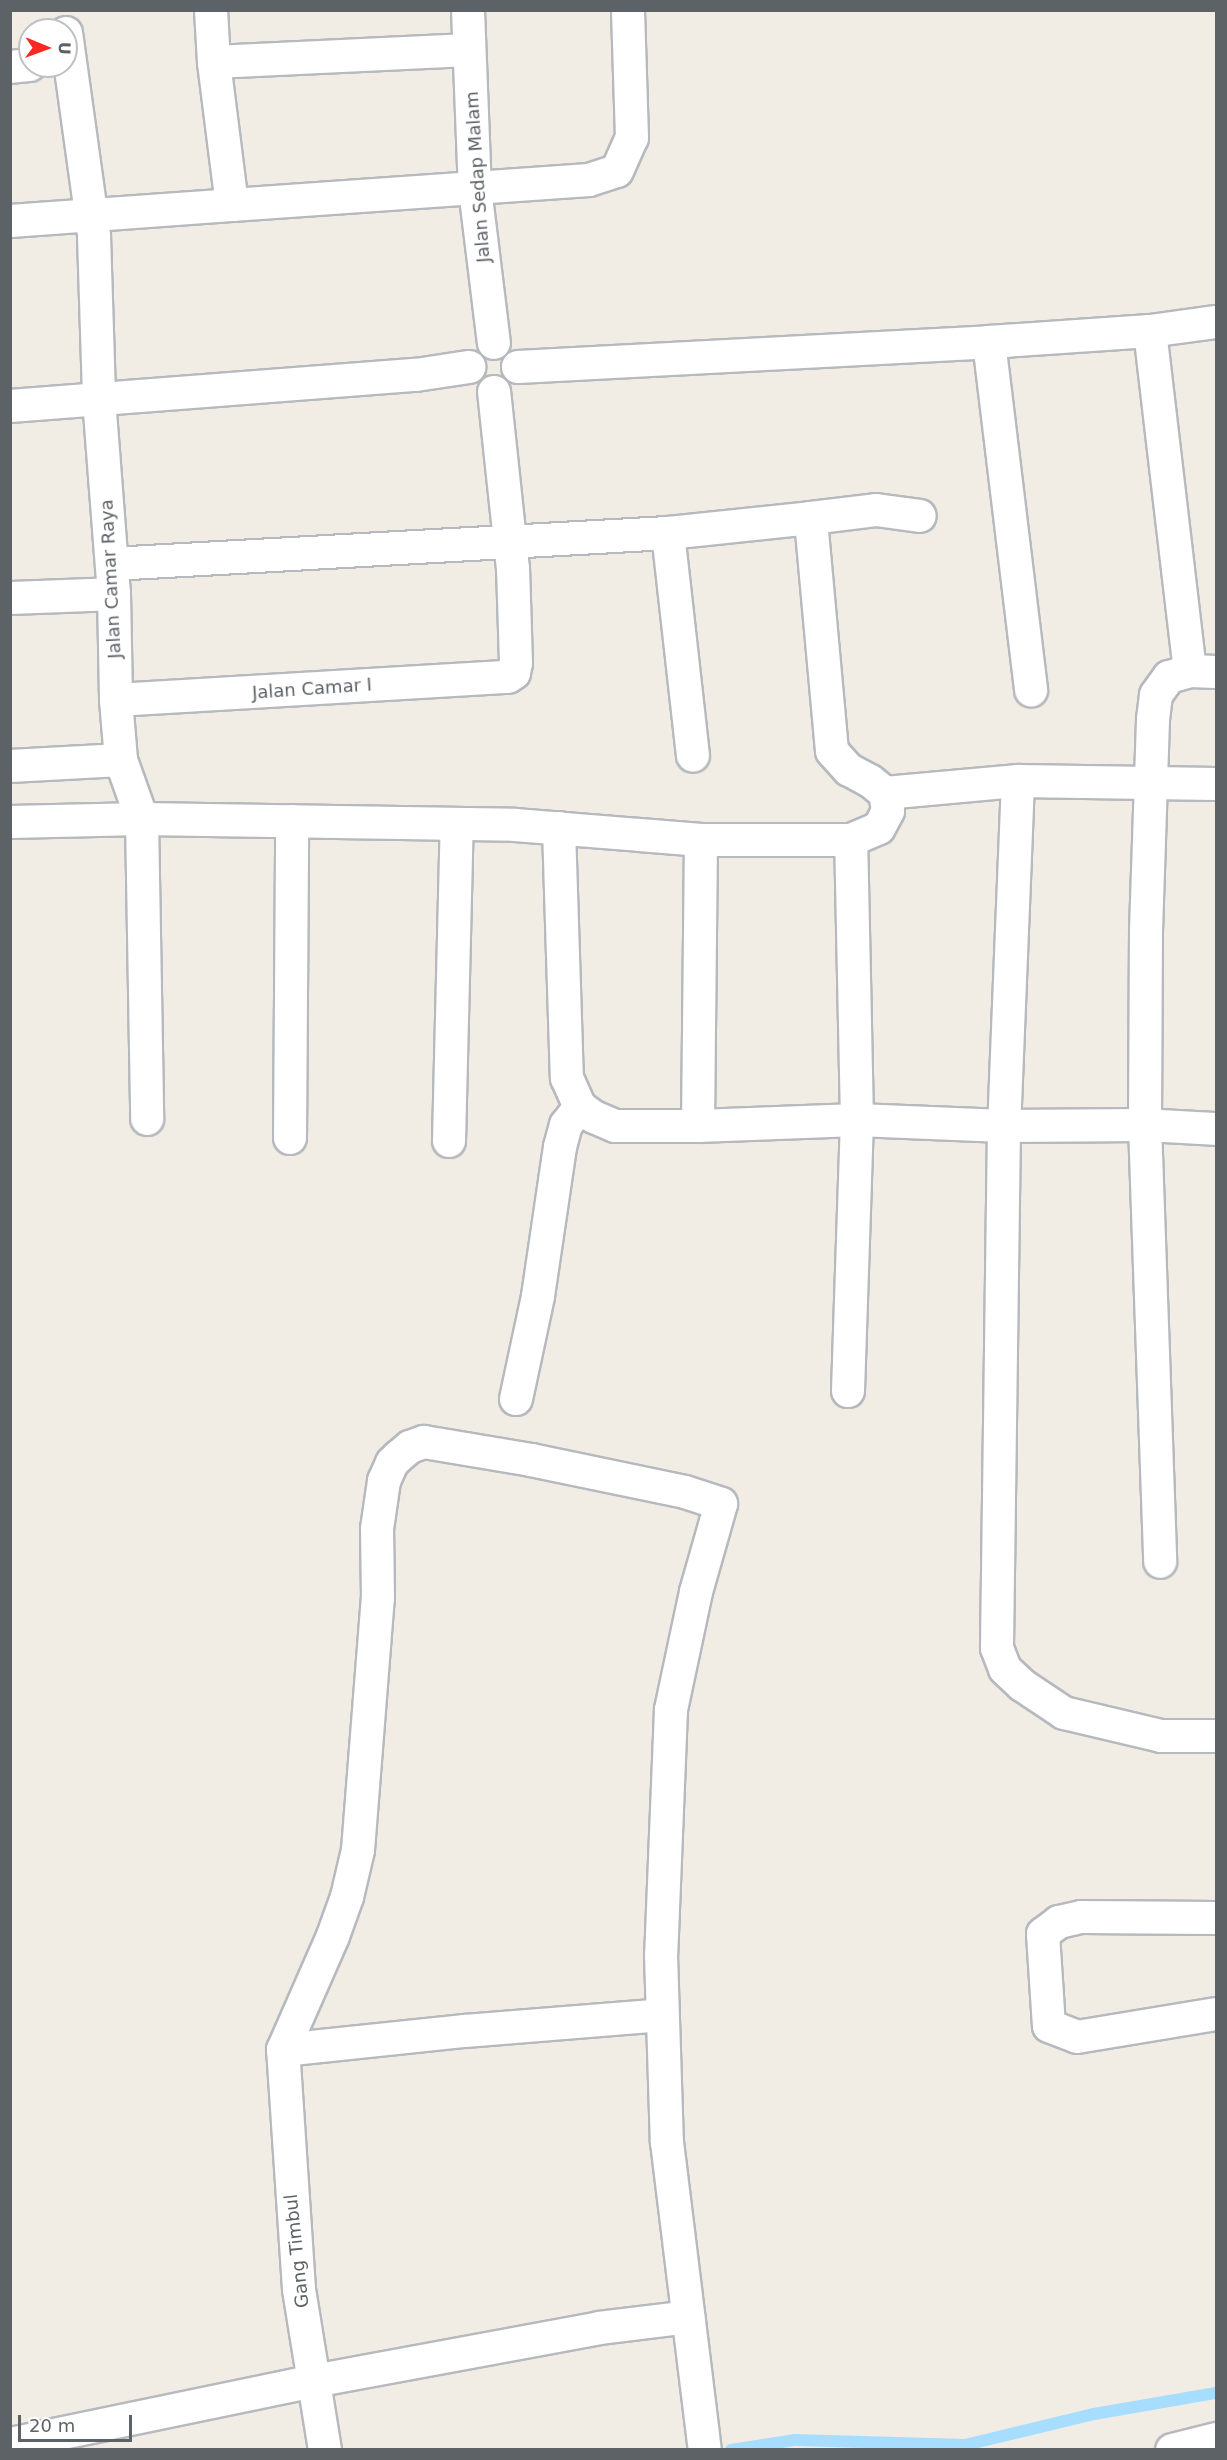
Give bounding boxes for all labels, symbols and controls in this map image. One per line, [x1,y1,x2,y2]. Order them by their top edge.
north arrow [18,18,78,78]
text: U [55,42,74,55]
street label: Jalan Sedap Malam [461,91,495,263]
street label: Jalan Camar Raya [96,499,126,659]
street label: Jalan Camar I [251,674,373,704]
street label: Gang Timbul [280,2193,314,2309]
scale bar [21,2403,135,2441]
text: 20 m [29,2415,75,2436]

